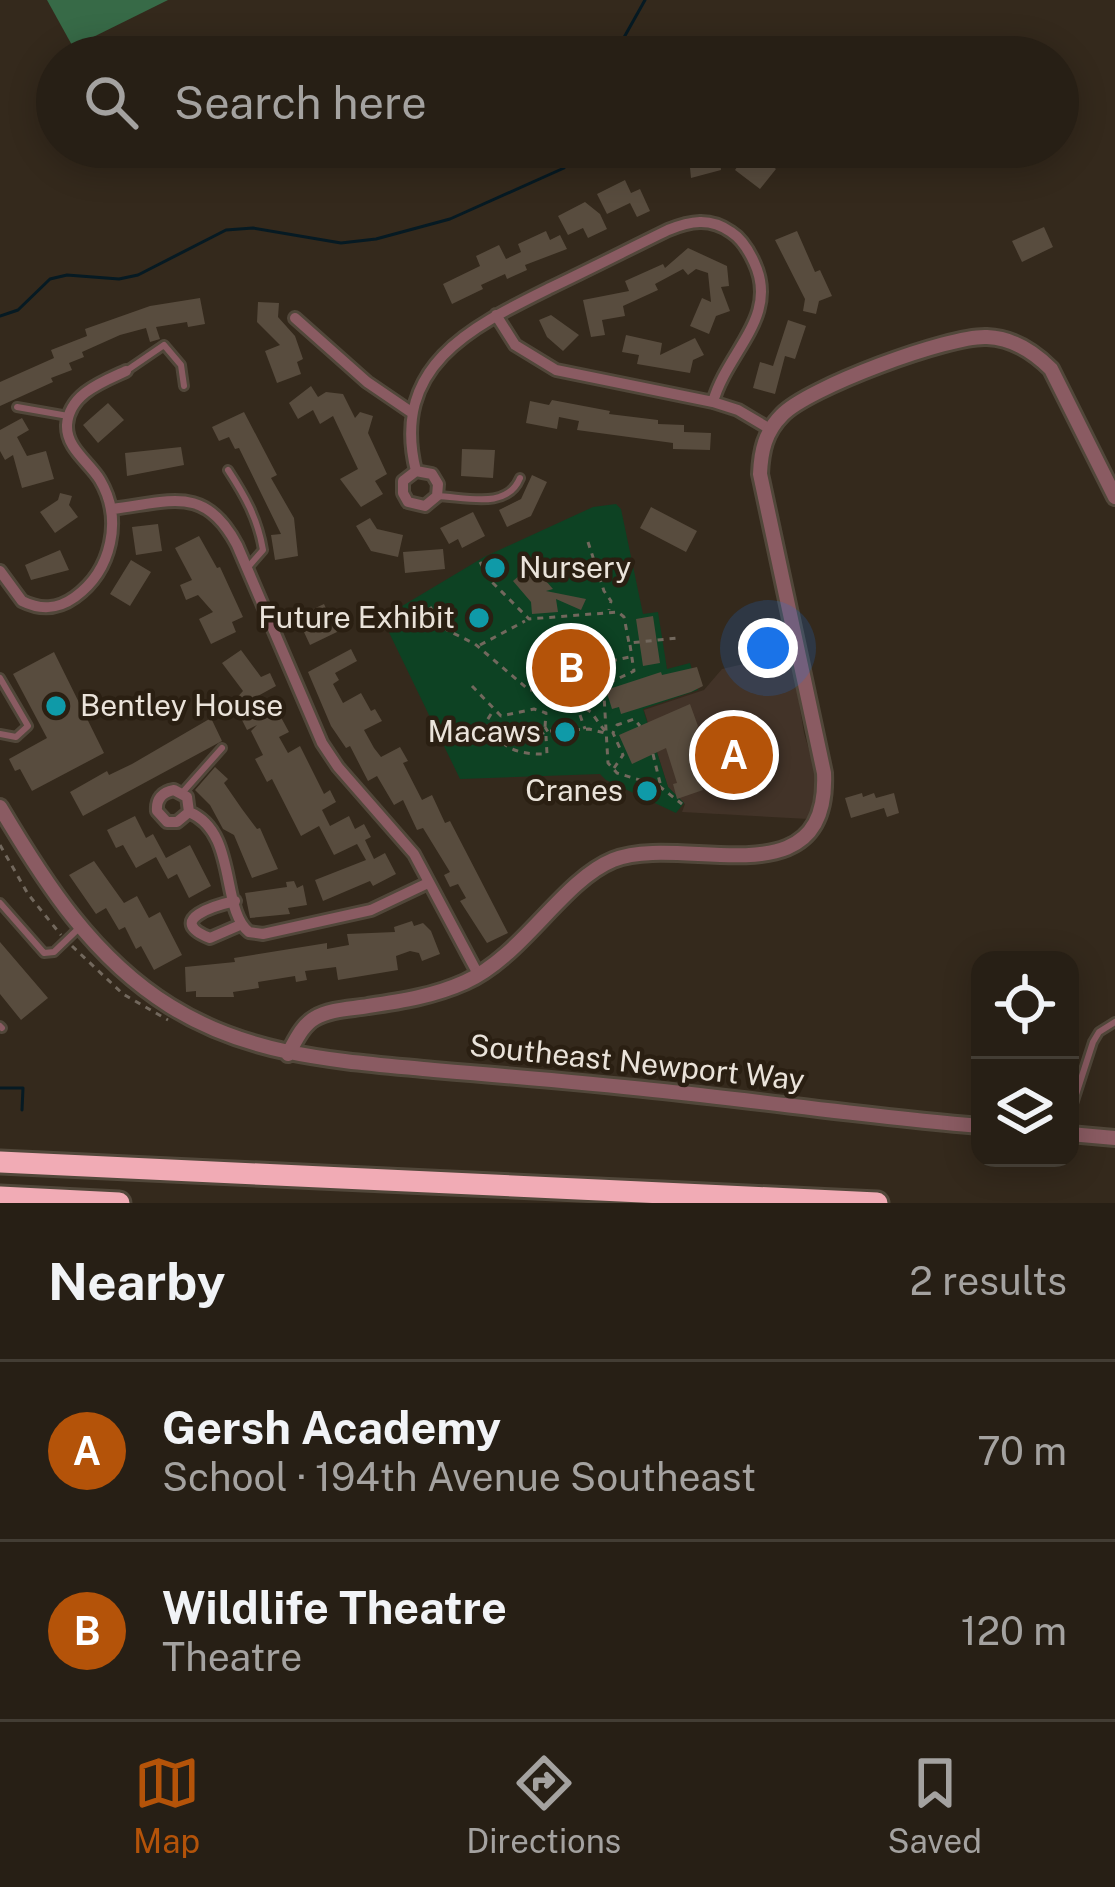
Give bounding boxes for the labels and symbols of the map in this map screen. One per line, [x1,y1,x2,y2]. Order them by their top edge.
place label: Nursery [519,549,631,585]
marker: Nursery [482,555,508,581]
place label: Future Exhibit [258,599,455,635]
marker: Future Exhibit [466,605,492,631]
your location [738,618,798,678]
pin: B [532,623,610,713]
place label: Bentley House [80,687,283,723]
marker: Bentley House [43,693,69,719]
pin: A [695,710,773,800]
place label: Macaws [427,713,541,749]
marker: Macaws [552,719,578,745]
place label: Cranes [525,772,623,808]
marker: Cranes [634,778,660,804]
street label: Southeast Newport Way [468,1026,806,1098]

